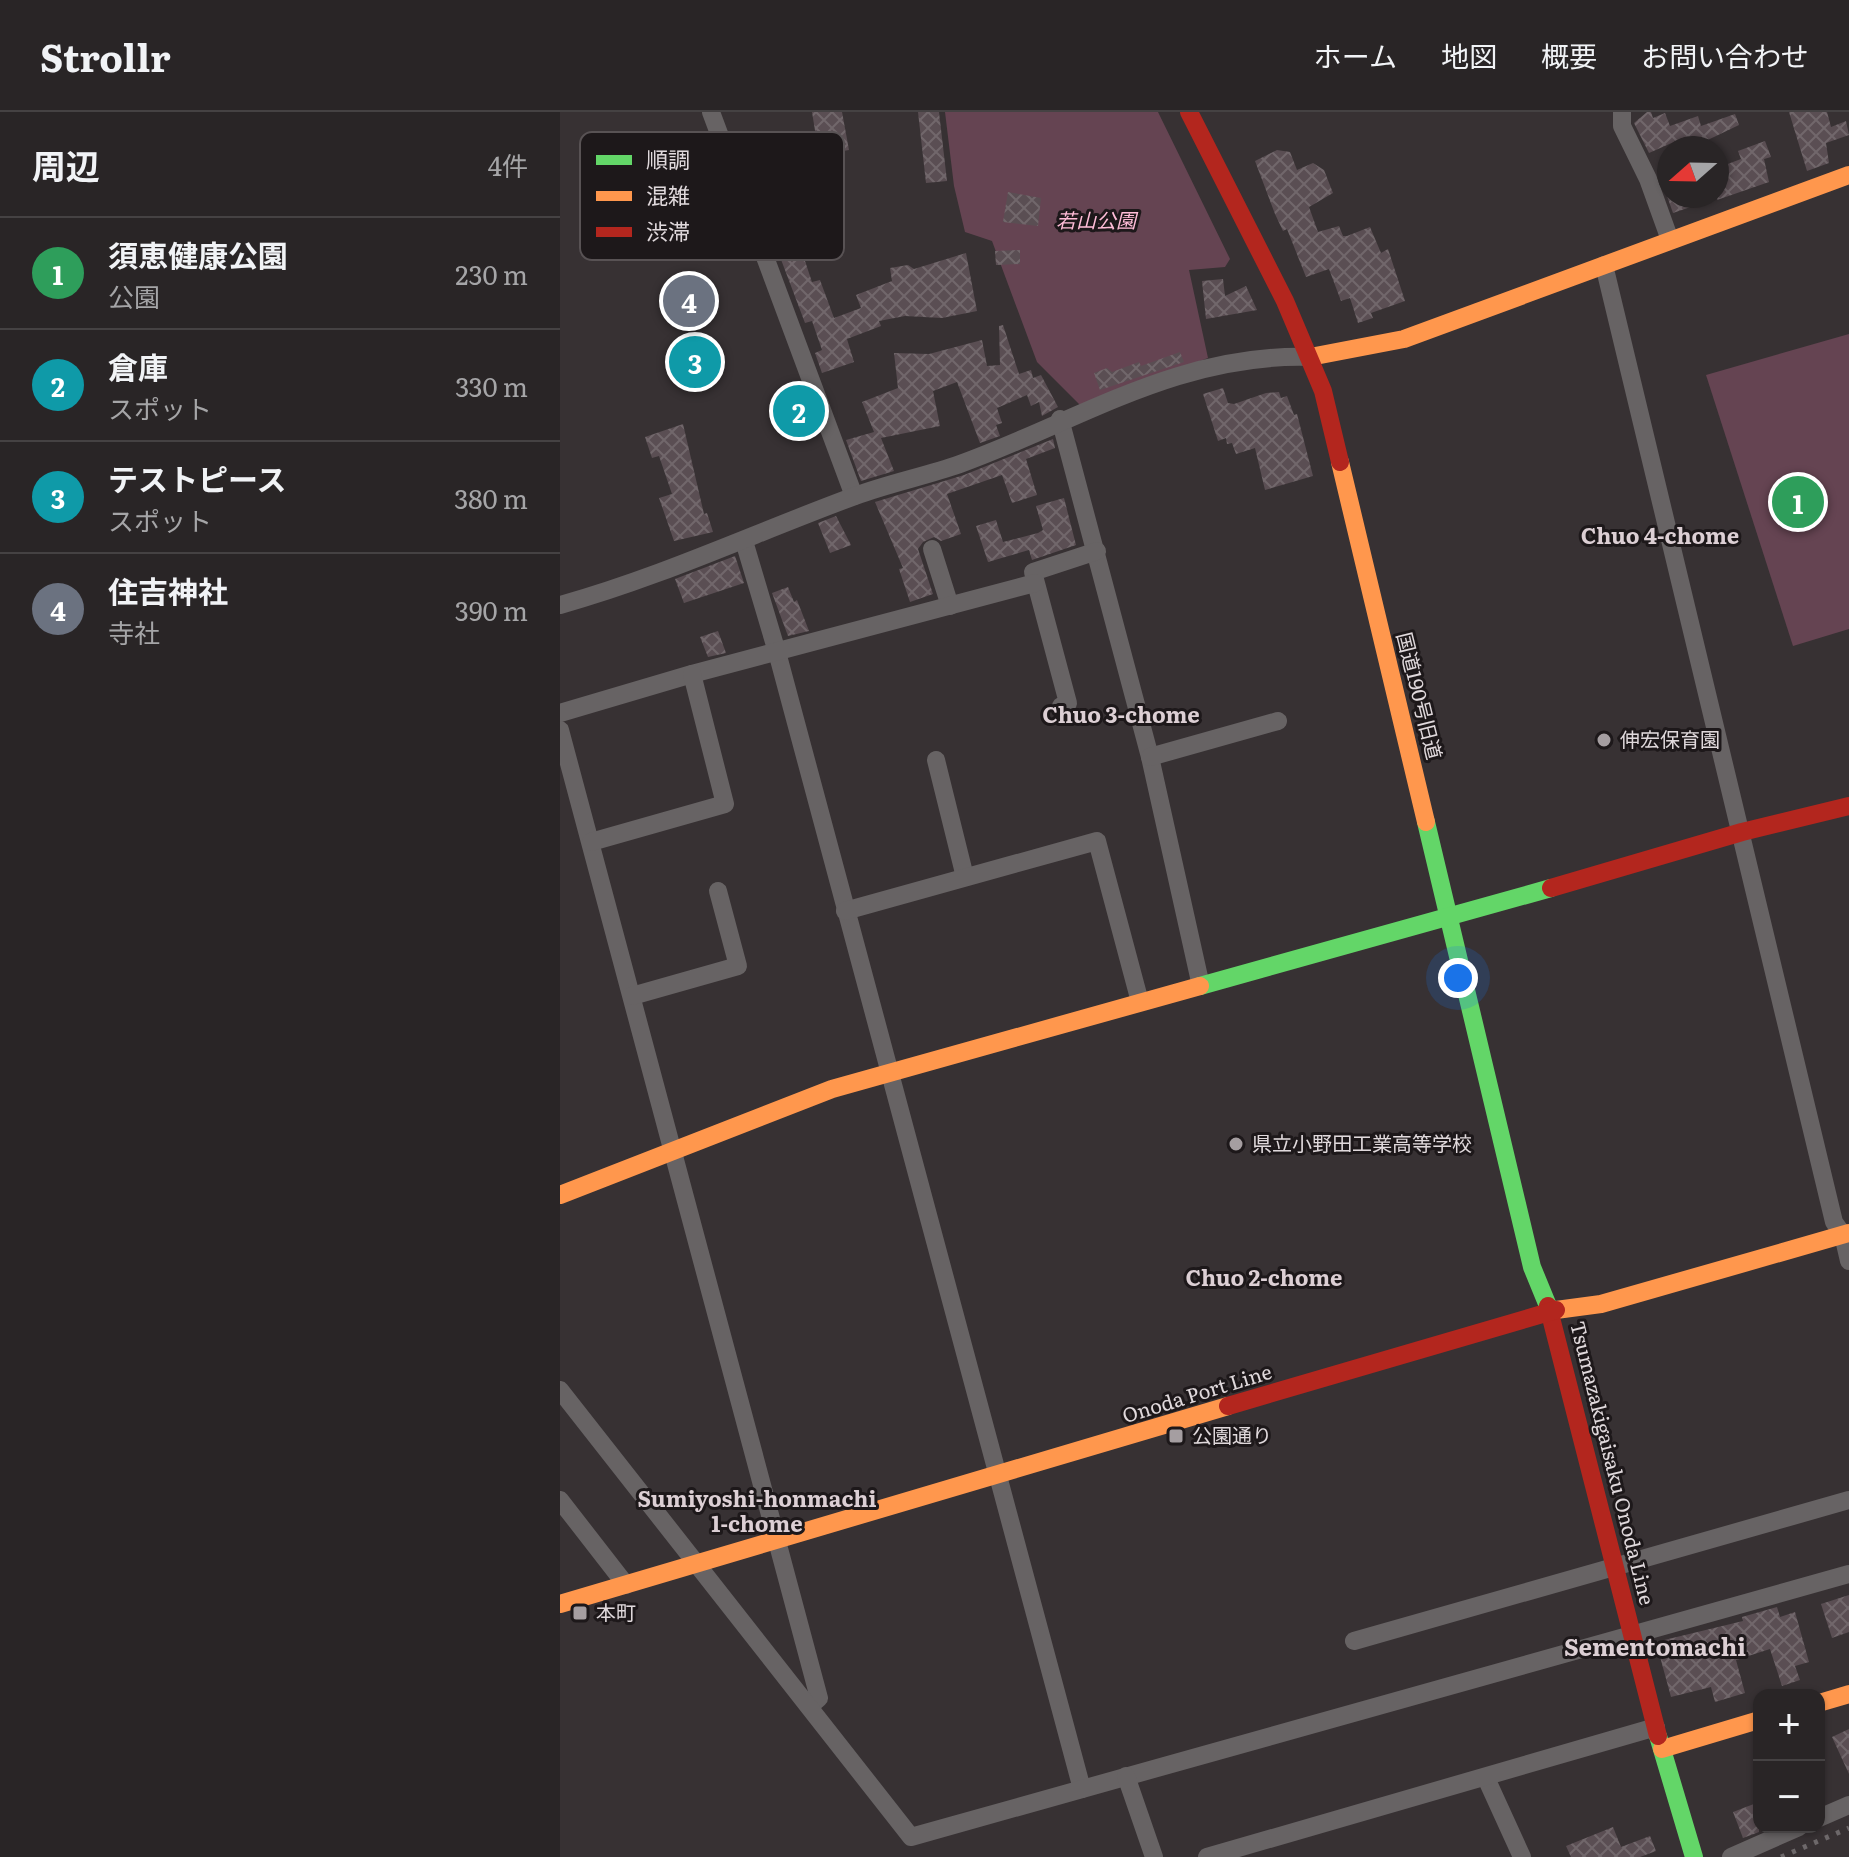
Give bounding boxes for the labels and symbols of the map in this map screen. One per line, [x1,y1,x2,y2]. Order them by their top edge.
legend [580,132,844,260]
north arrow [1657,136,1729,208]
text: 順調 [646,142,690,175]
text: 混雑 [646,178,690,211]
park label: 若山公園 [1056,204,1139,234]
text: 渋滞 [646,214,690,247]
pin: 4 [663,271,715,331]
pin: 3 [669,332,721,392]
pin: 2 [773,381,825,441]
pin: 1 [1772,472,1824,532]
district label: Chuo 4-chome [1581,518,1739,551]
street label: 国道190号旧道 [1391,629,1451,762]
district label: Chuo 3-chome [1042,697,1200,730]
place label: 伸宏保育園 [1620,723,1720,753]
marker: 伸宏保育園 [1595,731,1613,749]
your location [1438,958,1478,998]
place label: 県立小野田工業高等学校 [1252,1127,1472,1157]
marker: 県立小野田工業高等学校 [1227,1135,1245,1153]
district label: Chuo 2-chome [1185,1260,1343,1293]
street label: Tsumazakigaisaku Onoda Line [1564,1317,1664,1608]
street label: Onoda Port Line [1118,1355,1275,1429]
place label: 公園通り [1192,1419,1272,1449]
marker: 公園通り [1167,1427,1185,1445]
district label: Sumiyoshi-honmachi 1-chome [637,1481,877,1539]
place label: 本町 [596,1596,636,1626]
marker: 本町 [571,1604,589,1622]
district label: Sementomachi [1564,1628,1746,1663]

